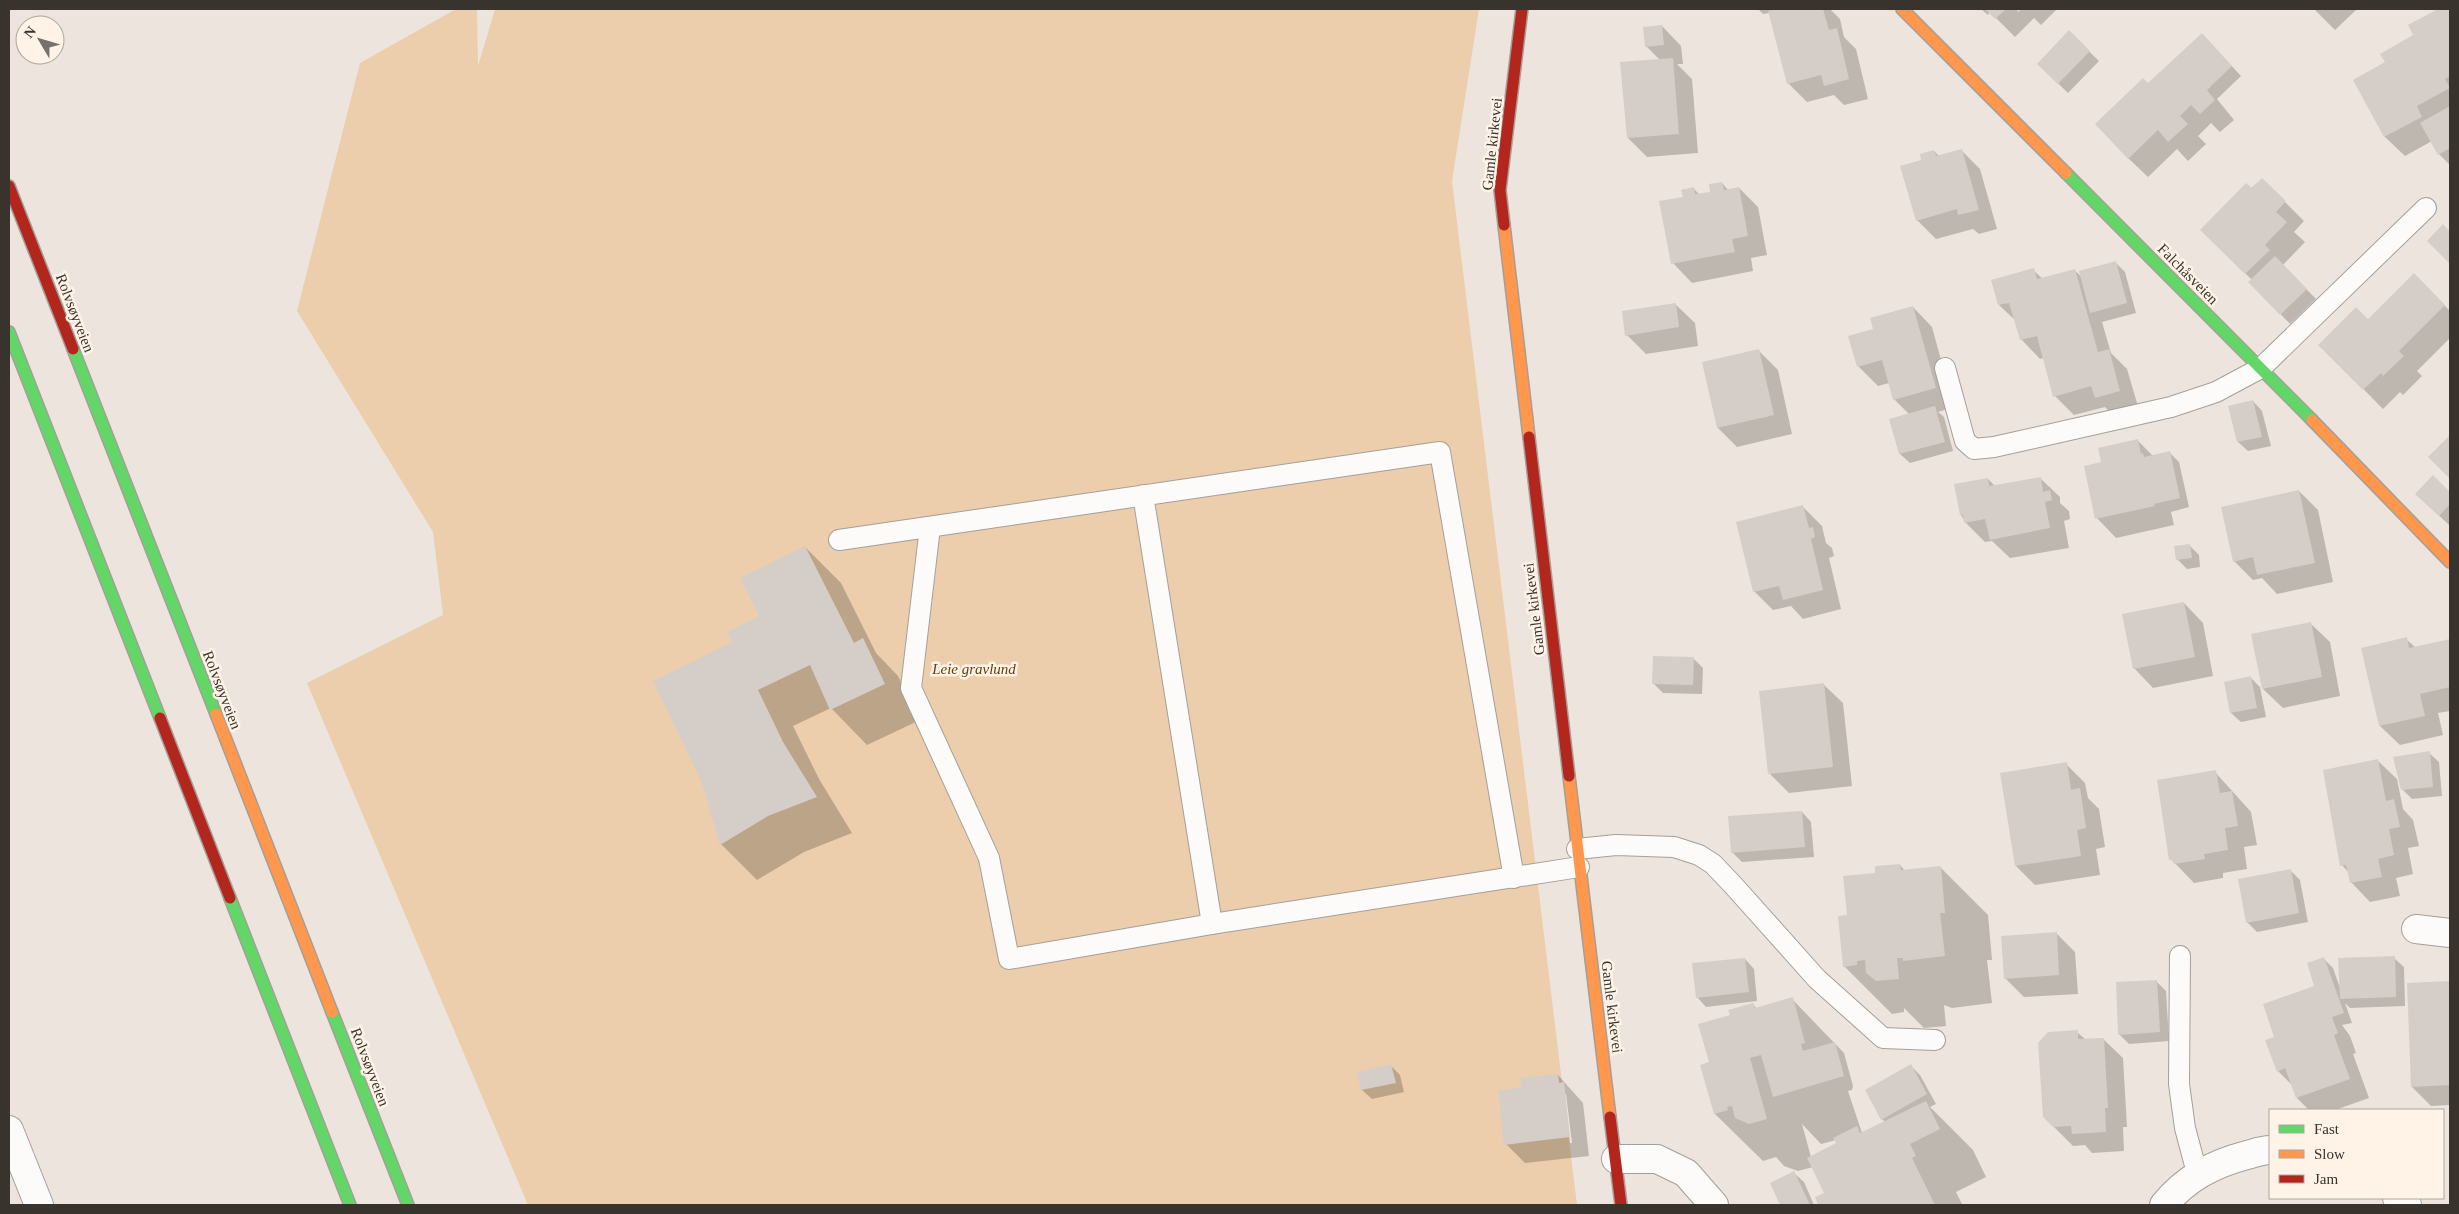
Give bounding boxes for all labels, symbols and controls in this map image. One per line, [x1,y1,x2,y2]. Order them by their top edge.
north arrow [15,15,65,65]
text: N [21,24,39,41]
street label: Gamle kirkevei [1479,97,1505,191]
street label: Falchåsveien [2155,241,2222,308]
street label: Rolvsøyveien [53,272,97,355]
street label: Gamle kirkevei [1520,562,1548,656]
street label: Rolvsøyveien [200,649,244,732]
park label: Leie gravlund [931,661,1016,677]
street label: Gamle kirkevei [1598,960,1626,1054]
street label: Rolvsøyveien [348,1026,392,1109]
legend [2269,1109,2444,1199]
text: Fast [2314,1121,2340,1137]
text: Slow [2314,1146,2345,1162]
text: Jam [2314,1171,2338,1187]

